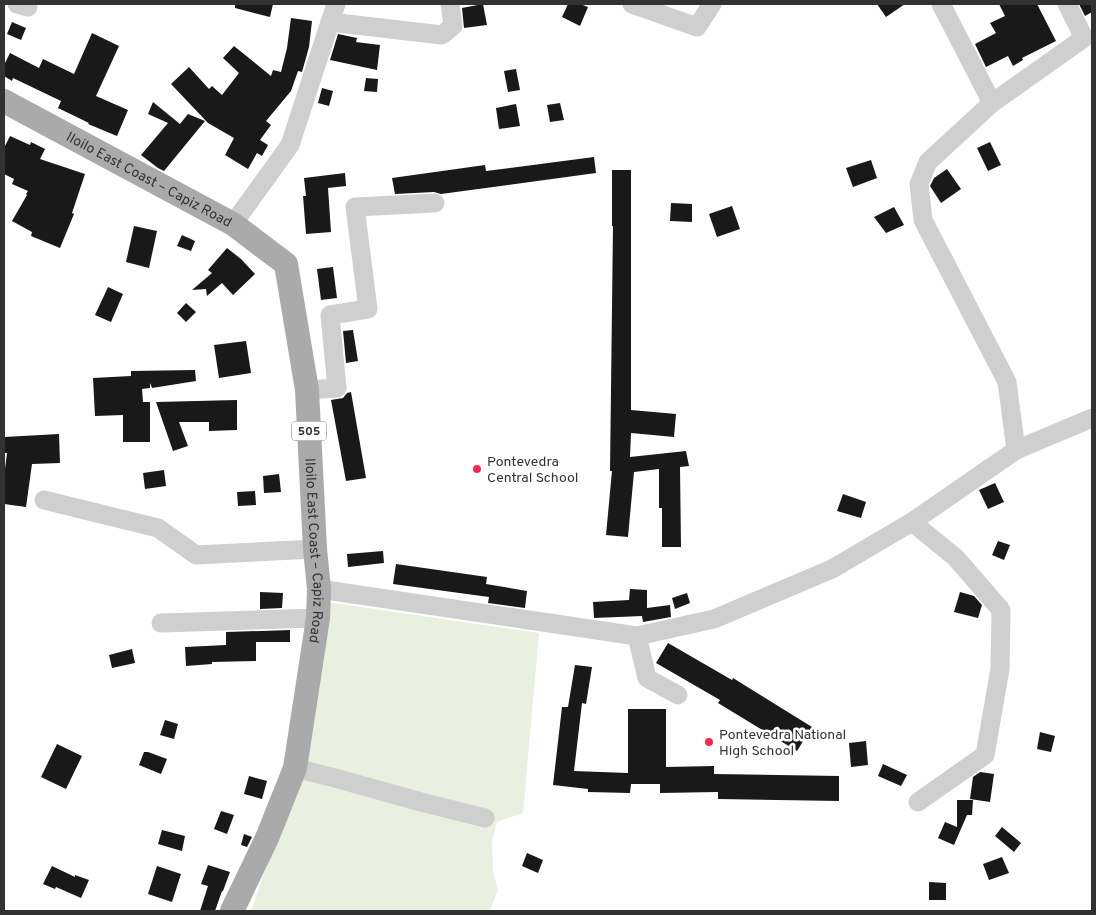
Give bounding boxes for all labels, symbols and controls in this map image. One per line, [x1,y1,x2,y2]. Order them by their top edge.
street label: Iloilo East Coast – Capiz Road [63,129,234,232]
road number: 505 [292,422,326,441]
place label: Pontevedra Central School [487,454,578,487]
street label: Iloilo East Coast – Capiz Road [300,458,326,644]
marker: Pontevedra Central School [471,463,483,475]
place label: Pontevedra National High School [719,727,846,760]
marker: Pontevedra National High School [703,736,715,748]

